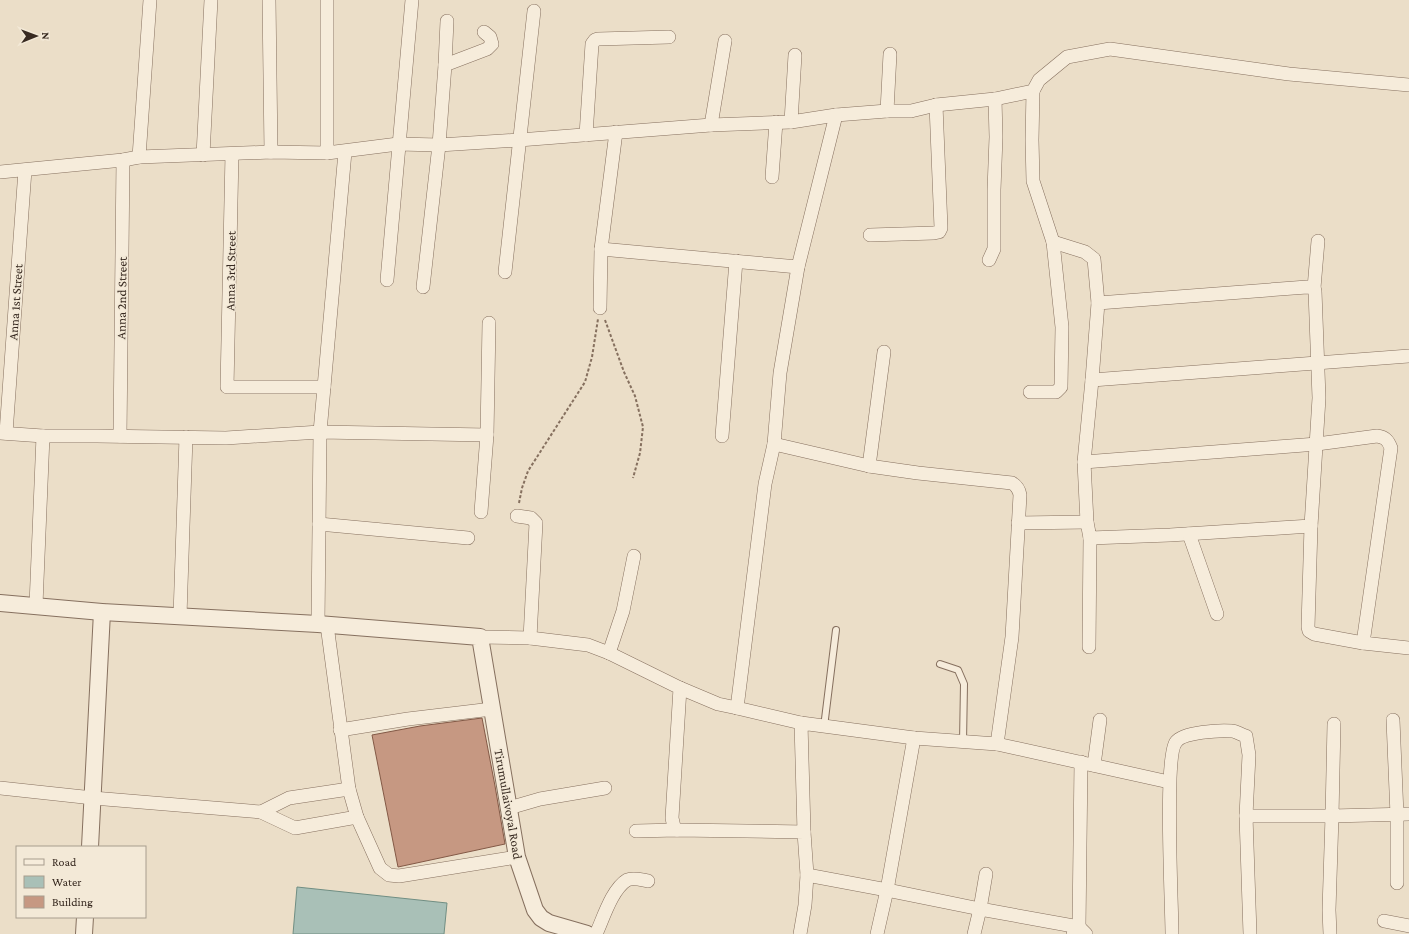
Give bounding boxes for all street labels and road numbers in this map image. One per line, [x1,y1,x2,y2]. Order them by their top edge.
street label: Anna 3rd Street [222,230,239,311]
street label: Anna 2nd Street [113,256,130,340]
street label: Anna 1st Street [5,263,26,341]
street label: Tirumullaivoyal Road [491,748,526,861]

